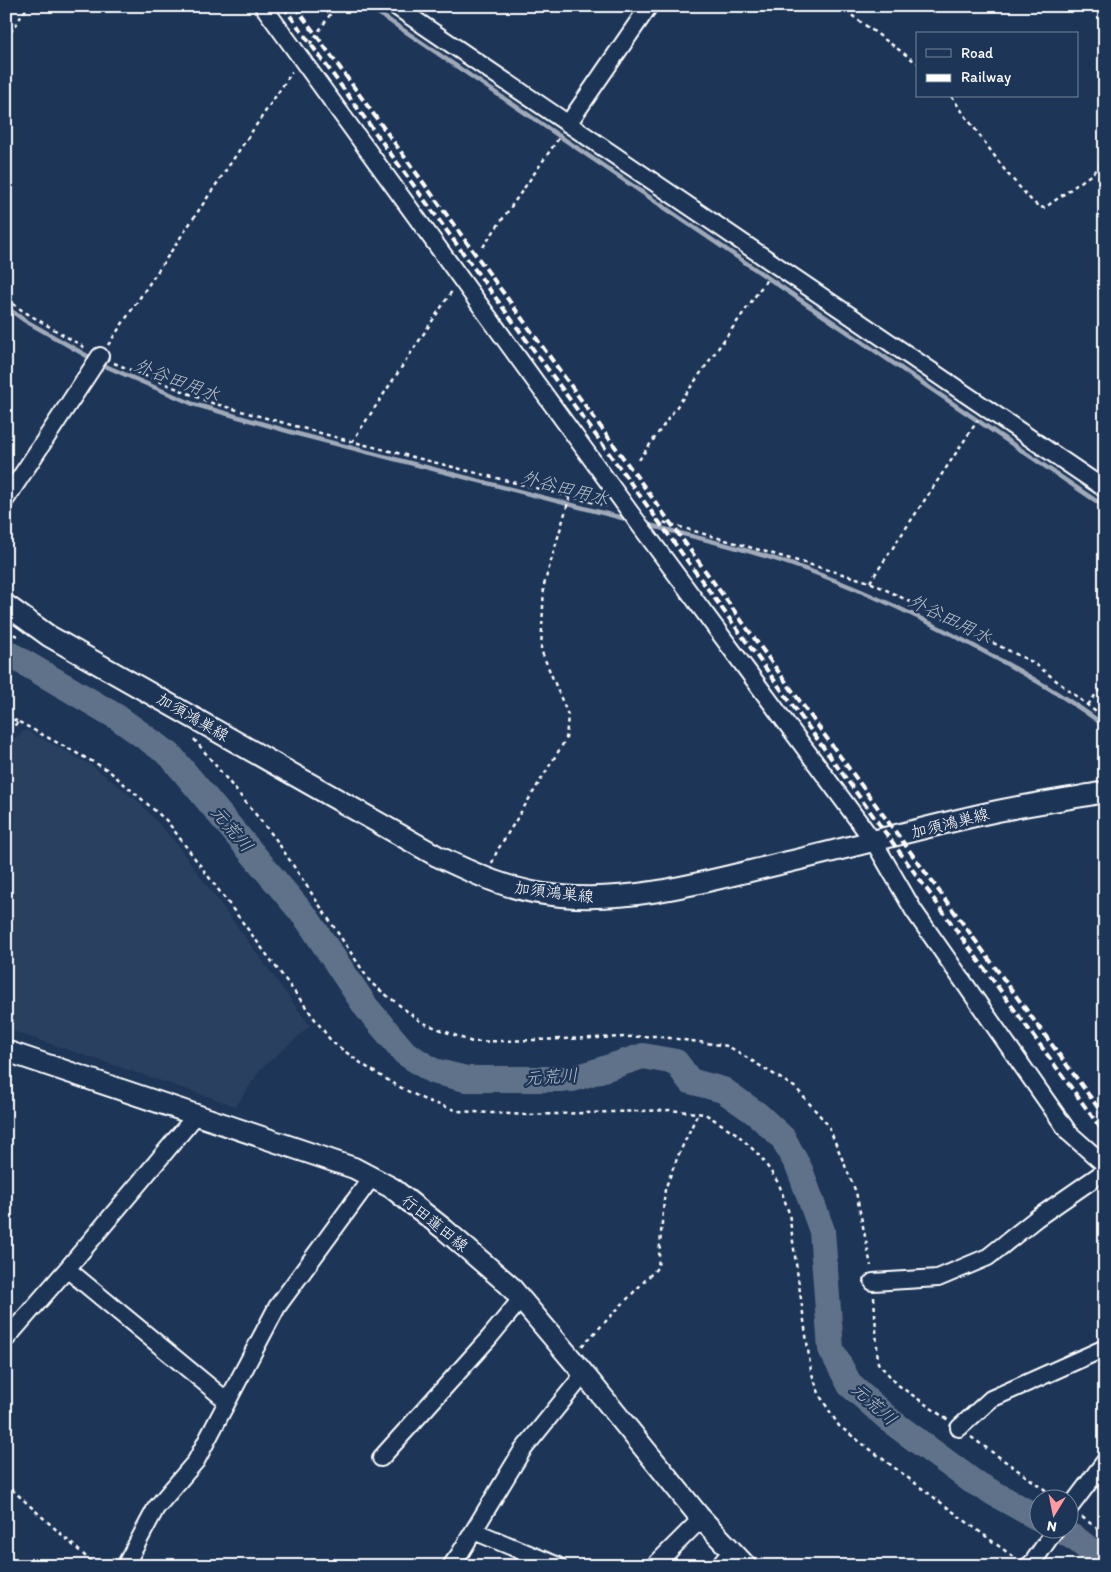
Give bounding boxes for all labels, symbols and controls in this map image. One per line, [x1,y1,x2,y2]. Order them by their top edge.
legend [916,32,1078,98]
text: Road [961,44,994,62]
text: Railway [961,68,1011,86]
water label: 外谷田用水 [131,354,223,406]
water label: 外谷田用水 [519,466,611,510]
water label: 外谷田用水 [905,589,995,649]
street label: 加須鴻巣線 [154,689,232,745]
water label: 元荒川 [206,801,258,857]
street label: 加須鴻巣線 [909,804,991,842]
street label: 加須鴻巣線 [513,878,595,906]
water label: 元荒川 [523,1064,579,1090]
street label: 行田蓮田線 [398,1190,472,1256]
water label: 元荒川 [847,1378,901,1430]
north arrow [1028,1490,1078,1540]
text: N [1046,1517,1058,1536]

